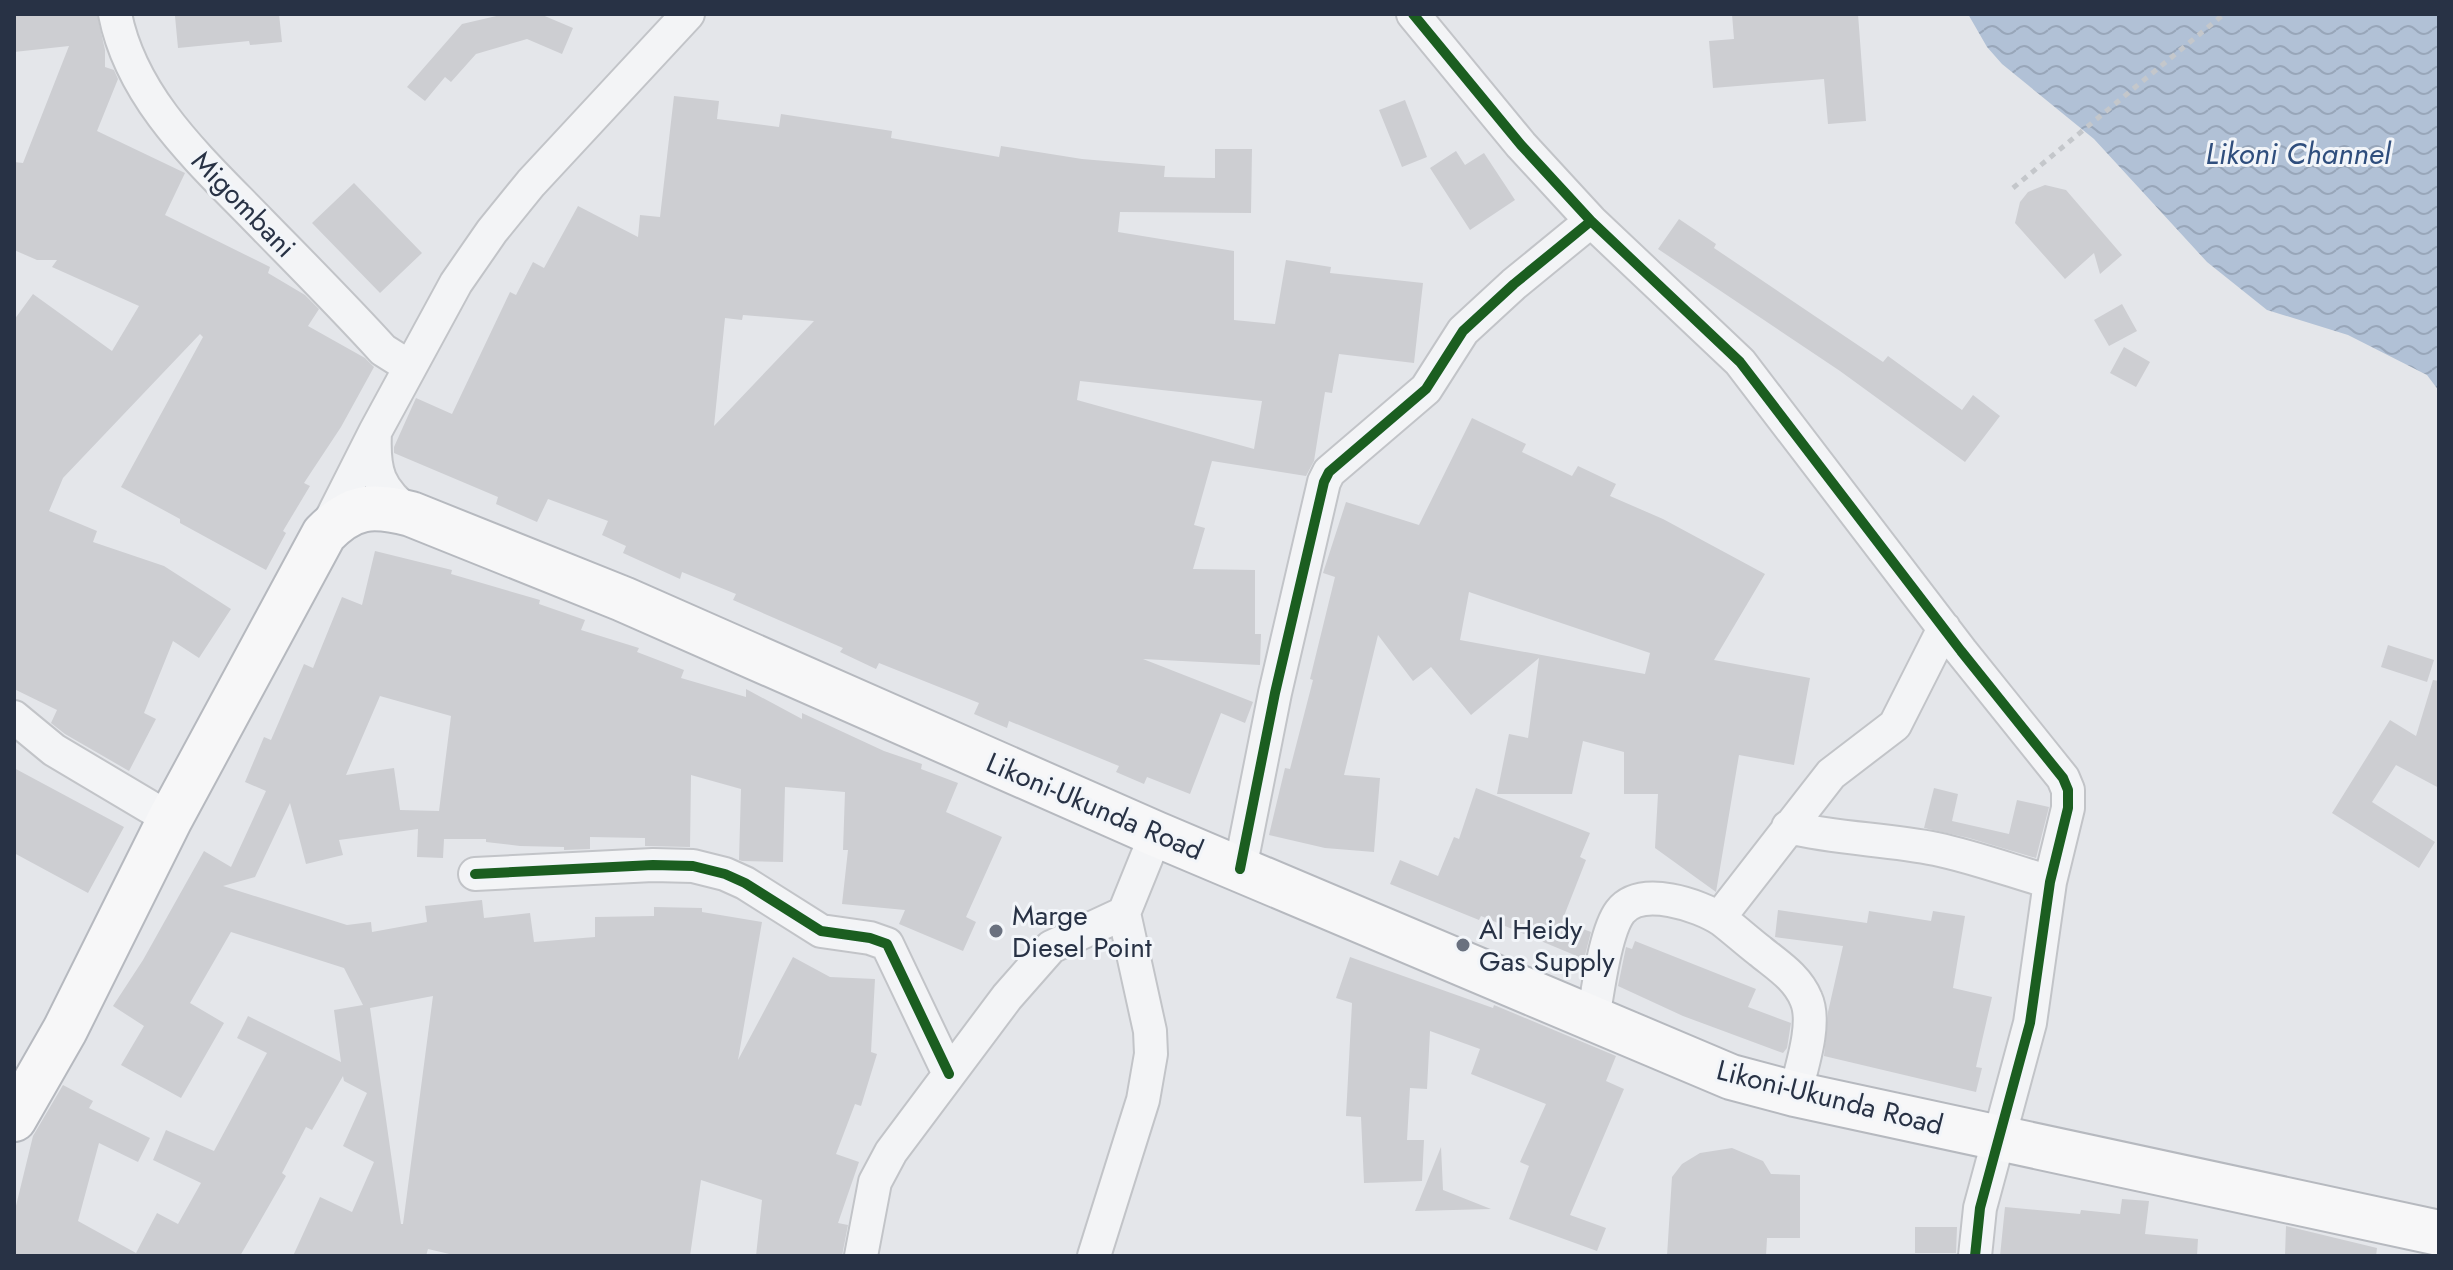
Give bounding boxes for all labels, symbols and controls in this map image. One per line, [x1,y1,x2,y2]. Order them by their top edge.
water label: Likoni Channel [2206,132,2392,175]
street label: Migombani [182,142,305,267]
street label: Likoni-Ukunda Road [980,742,1210,871]
place label: Marge Diesel Point [1012,895,1152,968]
place label: Al Heidy Gas Supply [1479,909,1615,982]
marker: Marge Diesel Point [987,922,1005,940]
marker: Al Heidy Gas Supply [1454,936,1472,954]
street label: Likoni-Ukunda Road [1712,1050,1947,1145]

